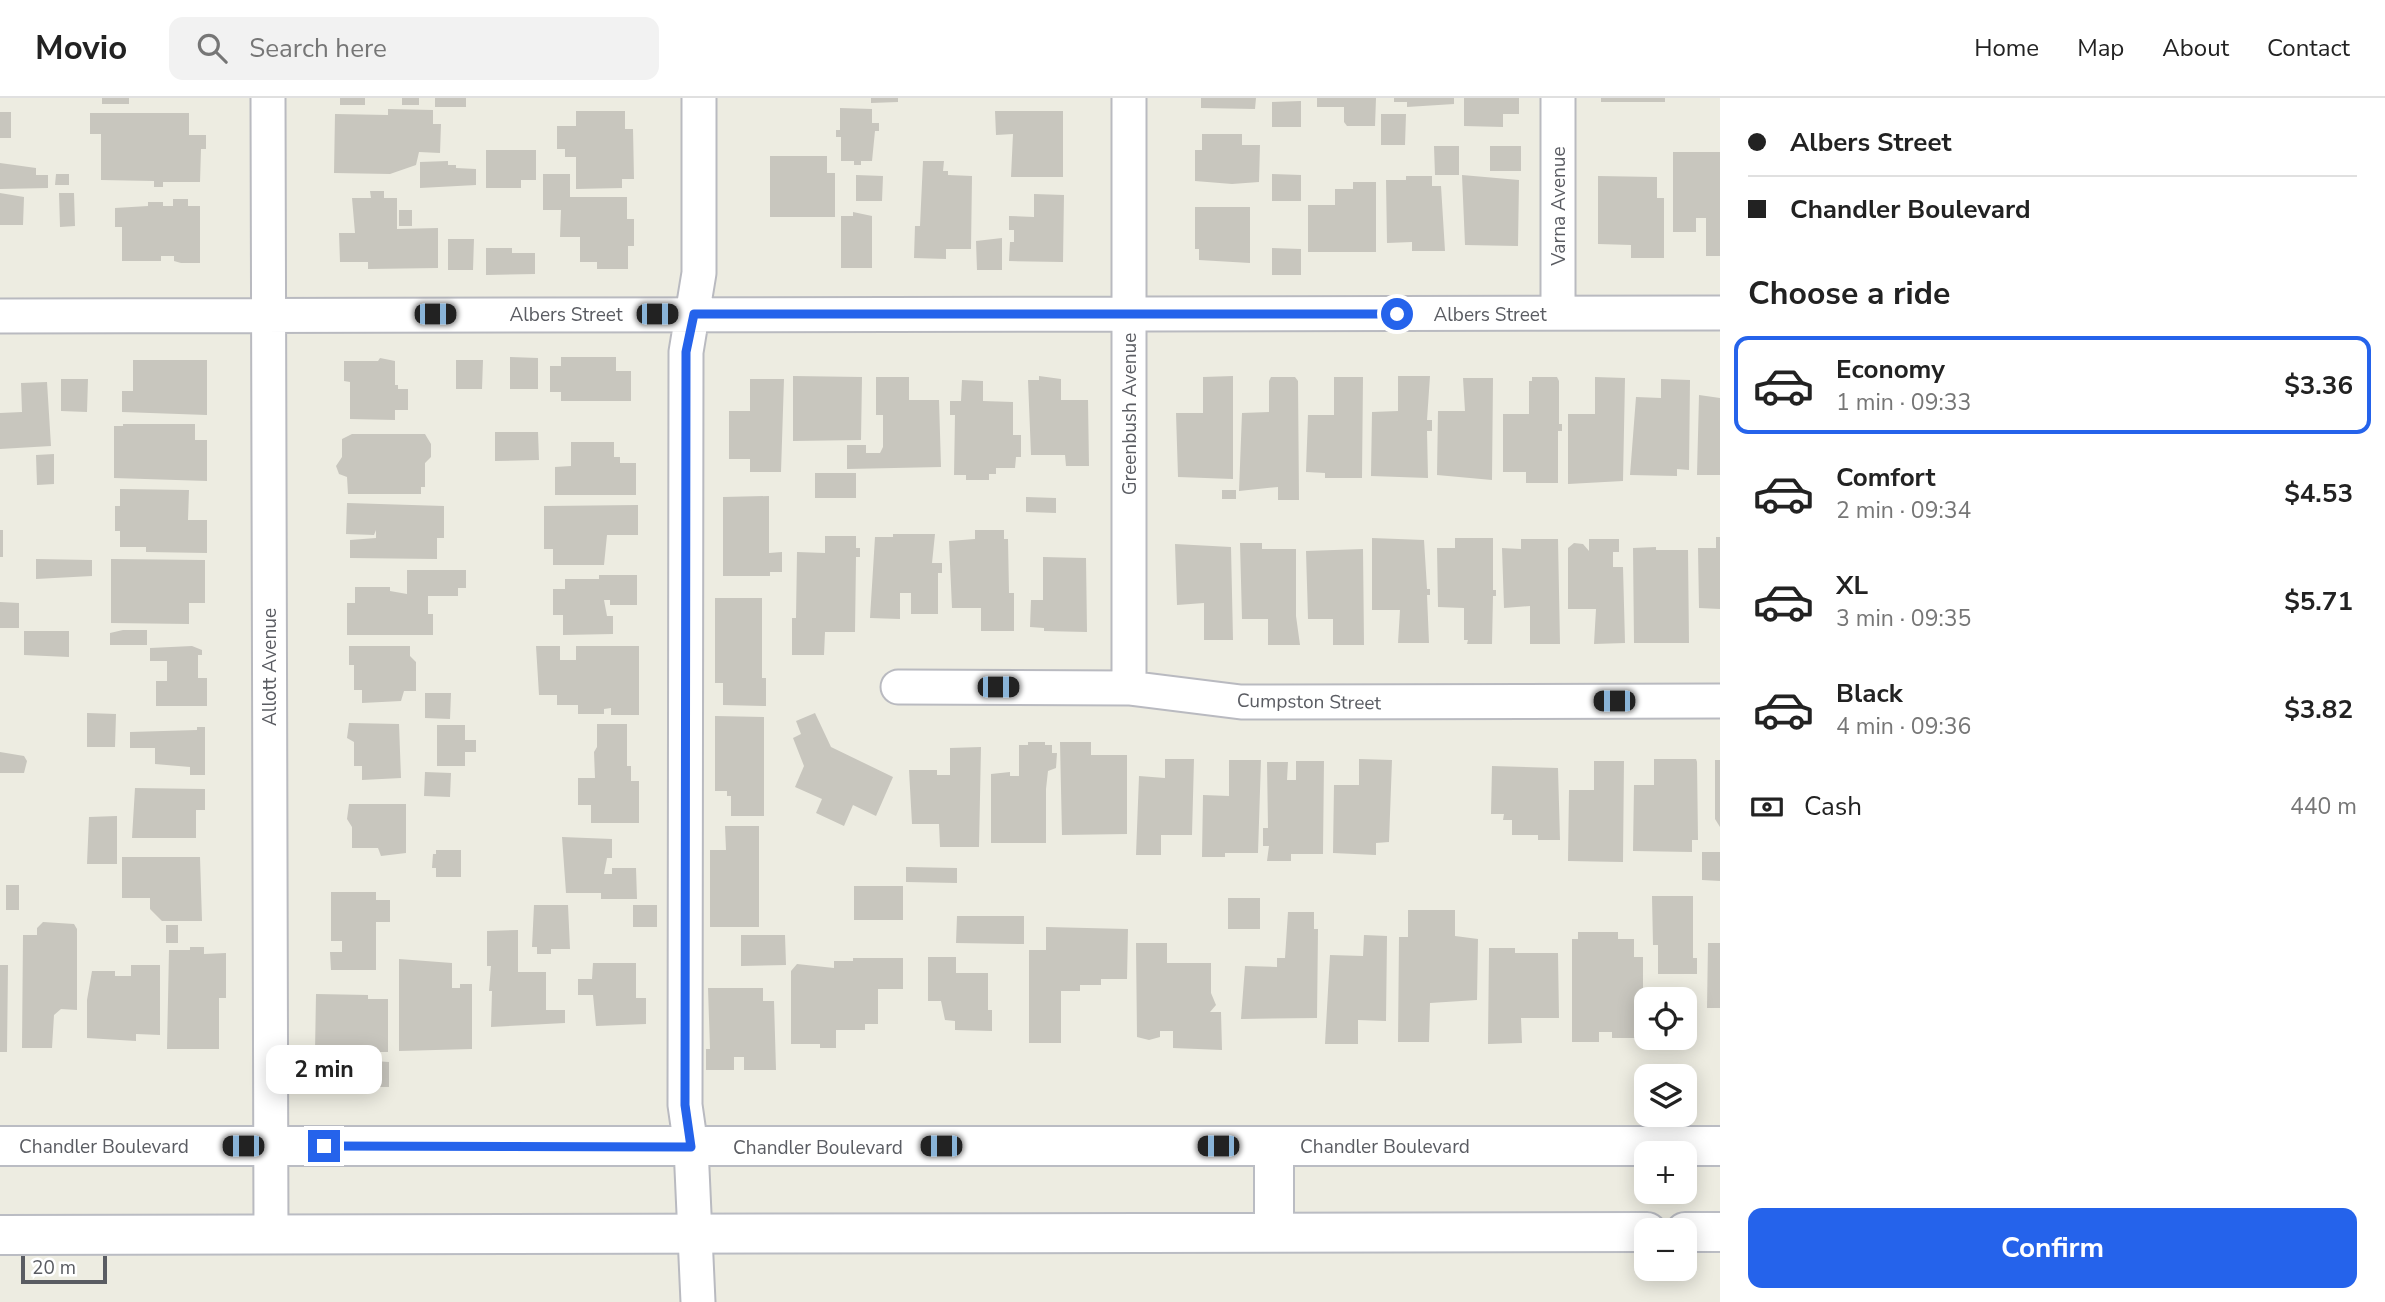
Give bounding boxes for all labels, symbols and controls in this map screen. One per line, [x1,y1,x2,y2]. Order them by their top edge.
search box [169,17,659,80]
text: Movio [35,26,127,71]
icon: search [193,29,231,67]
text: Search here [249,31,387,66]
text: Home [1974,32,2039,64]
text: Map [2077,32,2124,64]
text: About [2162,32,2229,64]
text: Contact [2267,32,2350,64]
text: Albers Street [1790,125,1951,160]
street label: Varna Avenue [1546,146,1572,267]
text: Chandler Boulevard [1790,192,2031,227]
text: Choose a ride [1748,272,1950,315]
route start [1381,298,1413,330]
street label: Albers Street [509,302,623,328]
street label: Albers Street [1433,302,1547,328]
car [415,304,457,325]
car [637,304,679,325]
street label: Greenbush Avenue [1117,333,1143,495]
text: Economy [1836,352,1945,387]
icon: car [1752,354,1815,417]
text: $3.36 [2284,368,2353,403]
text: 1 min · 09:33 [1836,387,1971,418]
text: Comfort [1836,460,1936,495]
icon: car [1752,462,1815,525]
text: $4.53 [2284,476,2353,511]
text: 2 min · 09:34 [1836,495,1971,526]
text: XL [1836,568,1868,603]
icon: car [1752,570,1815,633]
text: $5.71 [2284,584,2353,619]
text: 3 min · 09:35 [1836,603,1971,634]
street label: Allott Avenue [257,608,283,726]
text: Black [1836,676,1903,711]
car [978,677,1020,698]
icon: car [1752,678,1815,741]
street label: Cumpston Street [1237,688,1382,716]
car [1594,691,1636,712]
text: $3.82 [2284,692,2353,727]
text: 4 min · 09:36 [1836,711,1971,742]
icon: cash [1748,788,1786,826]
text: Cash [1804,789,1862,824]
text: 440 m [2290,791,2357,822]
map controls [1634,987,1697,1281]
button: locate [1634,987,1697,1050]
callout: 2 min [266,1044,382,1094]
text: 2 min [294,1054,354,1085]
button: layers [1634,1064,1697,1127]
route end [308,1130,340,1162]
street label: Chandler Boulevard [19,1134,189,1160]
street label: Chandler Boulevard [1300,1134,1470,1160]
street label: Chandler Boulevard [733,1135,903,1161]
car [223,1136,265,1157]
car [921,1136,963,1157]
car [1198,1136,1240,1157]
button: + [1634,1141,1697,1204]
button: Confirm [1748,1208,2357,1288]
button: − [1634,1218,1697,1281]
scale bar [21,1253,107,1285]
text: 20 m [32,1255,76,1281]

